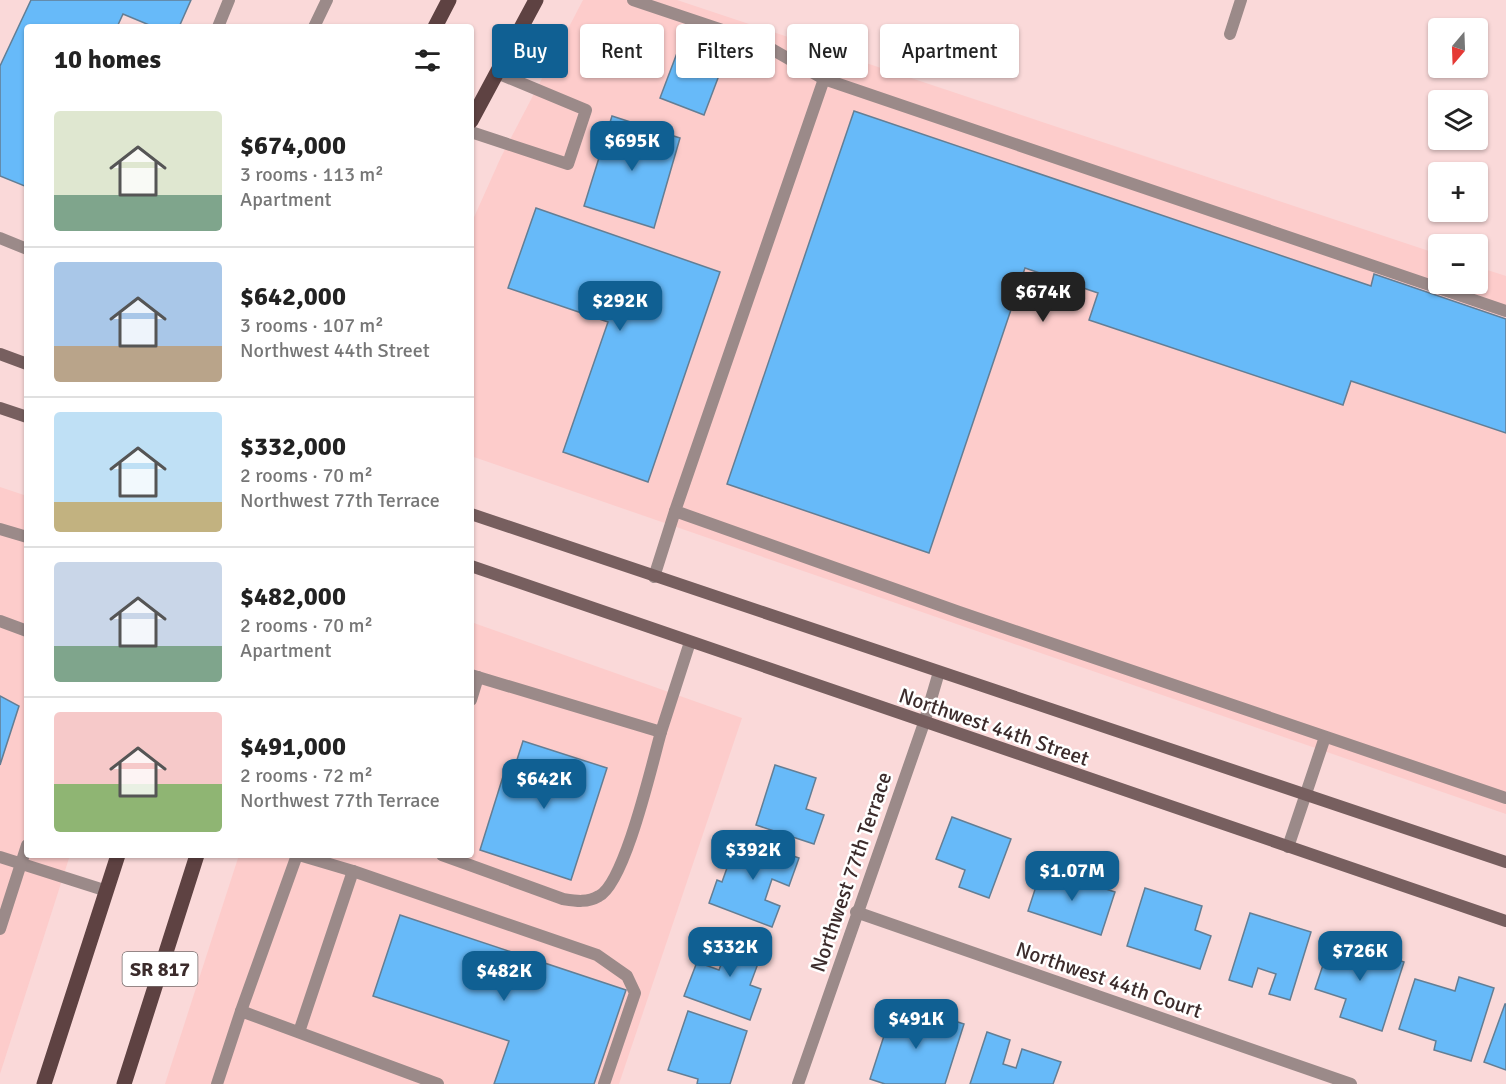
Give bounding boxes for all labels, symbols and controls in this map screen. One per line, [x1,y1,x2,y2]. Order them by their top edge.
north arrow [1428,18,1488,78]
map controls [1428,18,1488,294]
chip: Buy [492,24,568,78]
chip: Rent [580,24,664,78]
chip: Filters [676,24,775,78]
chip: New [787,24,868,78]
chip: Apartment [880,24,1019,78]
text: 10 homes [54,44,161,76]
icon: filters [411,44,444,77]
button: layers [1428,90,1488,150]
pin: $695K [590,121,674,172]
text: $695K [604,128,660,153]
text: $674,000 [240,130,346,162]
icon: home [102,135,174,207]
text: 3 rooms · 113 m² [240,162,384,187]
button: + [1428,162,1488,222]
text: Apartment [240,187,332,212]
button: − [1428,234,1488,294]
pin: $674K [1001,272,1085,323]
text: $674K [1015,279,1071,304]
text: $642,000 [240,281,346,313]
pin: $292K [578,281,662,332]
icon: home [102,286,174,358]
text: $292K [592,288,648,313]
text: 3 rooms · 107 m² [240,313,384,338]
text: Northwest 44th Street [240,338,430,363]
text: $332,000 [240,431,346,463]
icon: home [102,436,174,508]
text: 2 rooms · 70 m² [240,463,373,488]
text: Northwest 77th Terrace [240,488,440,513]
text: $482,000 [240,581,346,613]
icon: home [102,586,174,658]
text: 2 rooms · 70 m² [240,613,373,638]
text: Apartment [240,638,332,663]
street label: Northwest 44th Street [896,682,1092,772]
text: $491,000 [240,731,346,763]
icon: home [102,736,174,808]
pin: $642K [502,759,586,810]
text: 2 rooms · 72 m² [240,763,373,788]
text: $642K [516,766,572,791]
street label: Northwest 77th Terrace [805,769,897,975]
text: Northwest 77th Terrace [240,788,440,813]
pin: $392K [711,830,795,881]
text: $392K [725,837,781,862]
pin: $1.07M [1023,851,1121,902]
text: $1.07M [1039,858,1105,883]
pin: $332K [688,927,772,978]
pin: $726K [1318,931,1402,982]
text: $332K [702,934,758,959]
street label: Northwest 44th Court [1013,936,1205,1024]
text: $726K [1332,938,1388,963]
pin: $482K [462,951,546,1002]
road number: SR 817 [122,952,198,986]
text: $482K [476,958,532,983]
pin: $491K [874,999,958,1050]
text: $491K [888,1006,944,1031]

